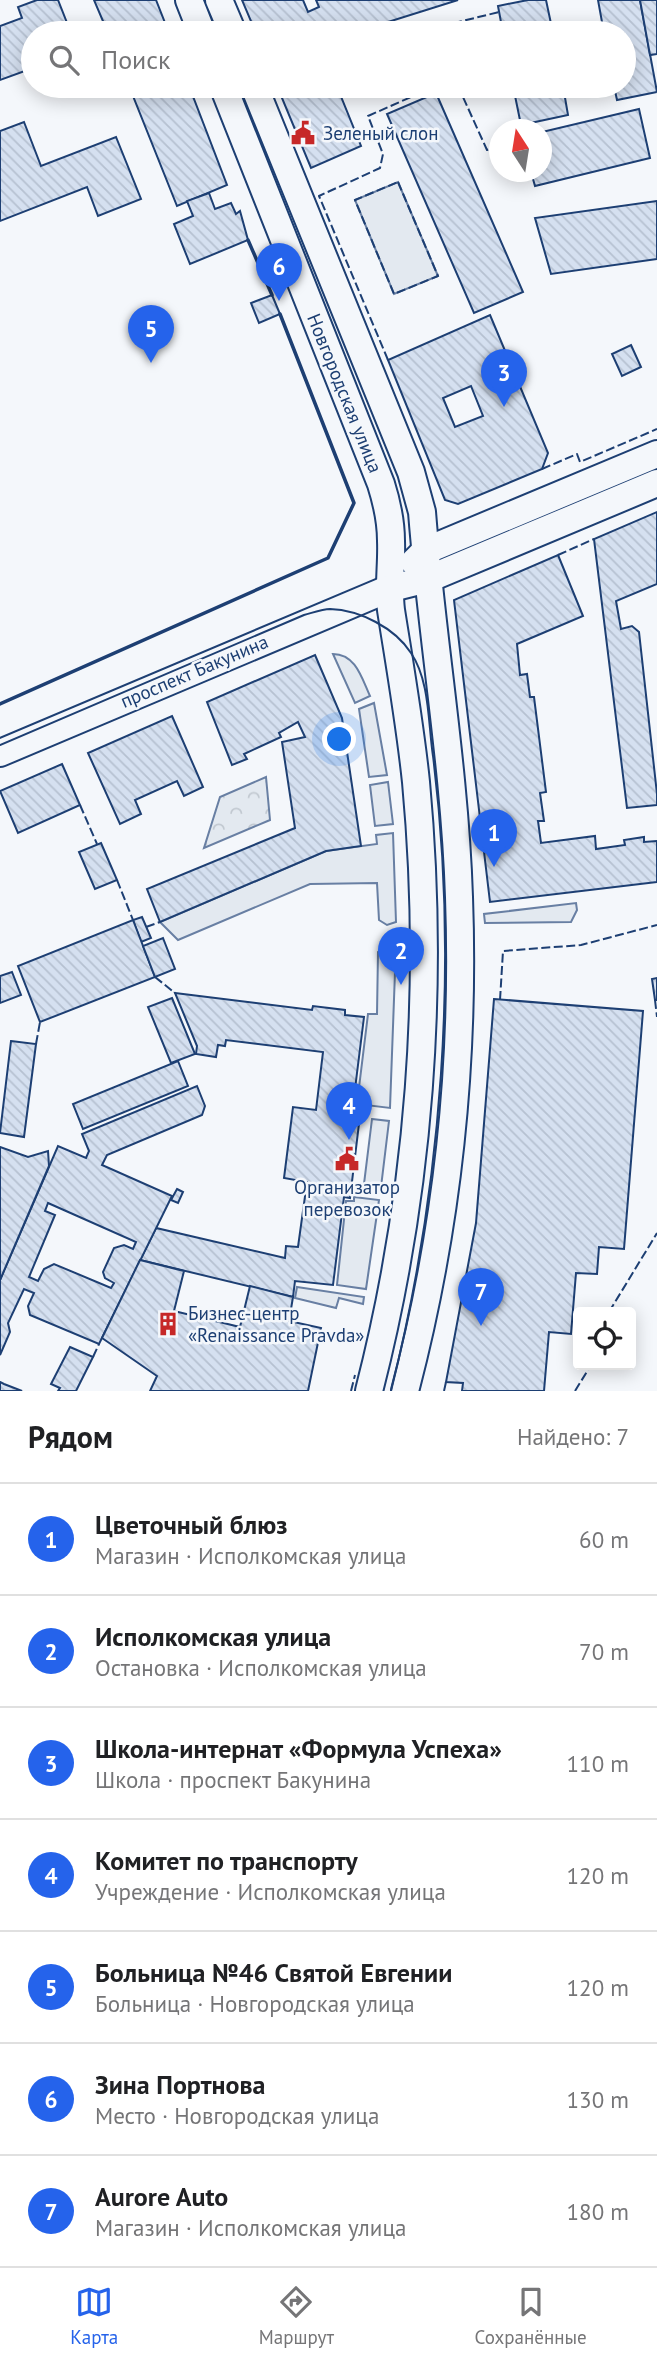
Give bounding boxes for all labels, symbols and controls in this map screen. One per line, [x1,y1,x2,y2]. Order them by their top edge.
search box [21,21,636,98]
icon: search [45,41,83,79]
text: Поиск [101,43,170,76]
public building icon: Зеленый слон [289,119,317,147]
north arrow [489,119,552,182]
place label: Зеленый слон [323,121,439,145]
pin: 6 [256,243,302,301]
pin: 5 [128,305,174,363]
street label: Новгородская улица [302,310,388,476]
pin: 3 [481,349,527,407]
street label: проспект Бакунина [116,629,272,713]
your location [322,722,356,756]
pin: 1 [471,809,517,867]
pin: 2 [378,927,424,985]
pin: 4 [326,1082,372,1140]
public building icon: Организатор перевозок [333,1145,361,1173]
place label: Организатор перевозок [294,1175,400,1221]
pin: 7 [458,1268,504,1326]
place label: Бизнес-центр «Renaissance Pravda» [188,1301,364,1347]
map controls [573,1307,636,1370]
button: locate [573,1307,636,1370]
building icon: Бизнес-центр «Renaissance Pravda» [154,1310,182,1338]
text: Рядом [28,1417,113,1456]
text: Найдено: 7 [517,1422,629,1451]
text: Цветочный блюз [95,1508,287,1541]
text: 1 [44,1525,58,1554]
text: 60 m [579,1525,629,1554]
text: Магазин · Исполкомская улица [95,1541,406,1570]
text: Исполкомская улица [95,1620,331,1653]
text: 2 [44,1637,58,1666]
text: 70 m [579,1637,629,1666]
text: Остановка · Исполкомская улица [95,1653,427,1682]
text: Школа-интернат «Формула Успеха» [95,1732,502,1765]
text: 3 [44,1749,58,1778]
text: 110 m [567,1749,629,1778]
text: Школа · проспект Бакунина [95,1765,371,1794]
text: Комитет по транспорту [95,1844,358,1877]
text: 4 [44,1861,58,1890]
text: 120 m [567,1861,629,1890]
text: Учреждение · Исполкомская улица [95,1877,446,1906]
text: Больница №46 Святой Евгении [95,1956,452,1989]
text: 5 [44,1973,58,2002]
text: 120 m [567,1973,629,2002]
text: Больница · Новгородская улица [95,1989,415,2018]
text: Зина Портнова [95,2068,266,2101]
text: 6 [44,2085,58,2114]
text: 130 m [567,2085,629,2114]
text: Место · Новгородская улица [95,2101,379,2130]
text: Aurore Auto [95,2180,228,2213]
text: 7 [44,2197,58,2226]
text: 180 m [567,2197,629,2226]
text: Магазин · Исполкомская улица [95,2213,406,2242]
tab: Карта [70,2283,118,2349]
tab: Маршрут [259,2283,334,2349]
tab: Сохранённые [475,2283,587,2349]

